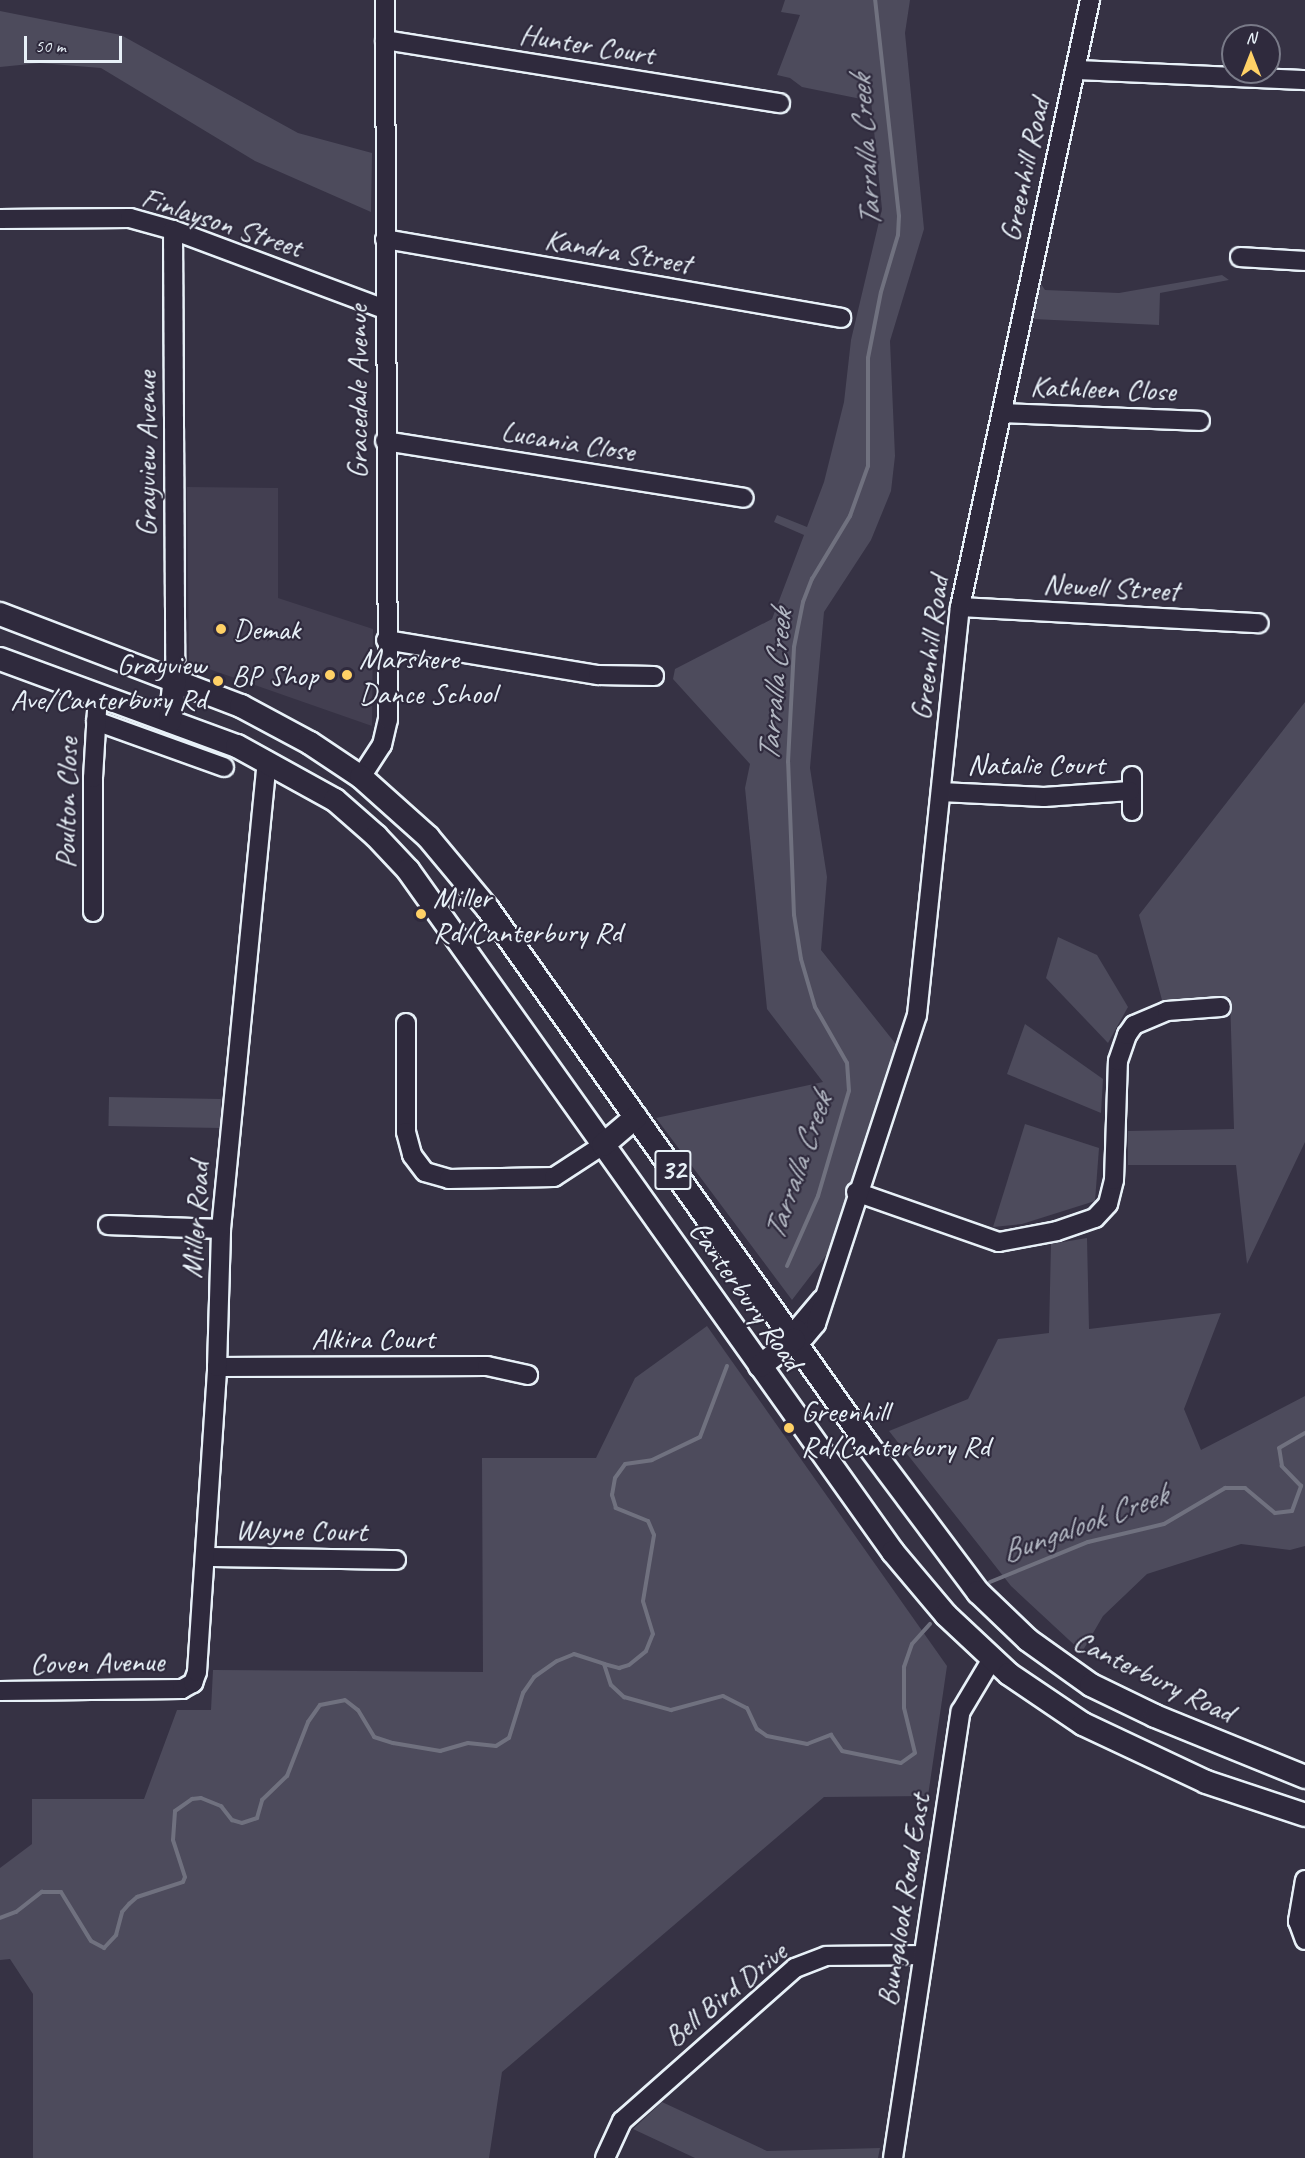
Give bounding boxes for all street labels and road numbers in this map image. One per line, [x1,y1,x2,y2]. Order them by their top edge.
street label: Hunter Court [517,16,657,72]
street label: Greenhill Road [991,95,1057,245]
street label: Finlayson Street [137,179,307,265]
street label: Kandra Street [542,220,694,282]
street label: Gracedale Avenue [339,305,375,479]
street label: Kathleen Close [1030,367,1176,409]
street label: Grayview Avenue [128,371,164,537]
street label: Lucania Close [499,413,637,469]
street label: Newell Street [1042,565,1180,609]
street label: Greenhill Road [902,574,956,722]
street label: Poulton Close [47,737,85,869]
street label: Natalie Court [967,746,1105,782]
road number: 32 [654,1145,692,1195]
street label: Miller Road [173,1161,217,1279]
street label: Canterbury Road [681,1213,811,1377]
street label: Alkira Court [311,1320,435,1356]
street label: Wayne Court [235,1511,367,1549]
street label: Canterbury Road [1068,1622,1240,1730]
street label: Coven Avenue [30,1643,164,1681]
street label: Bungalook Road East [868,1792,938,2008]
street label: Bell Bird Drive [656,1933,794,2055]

